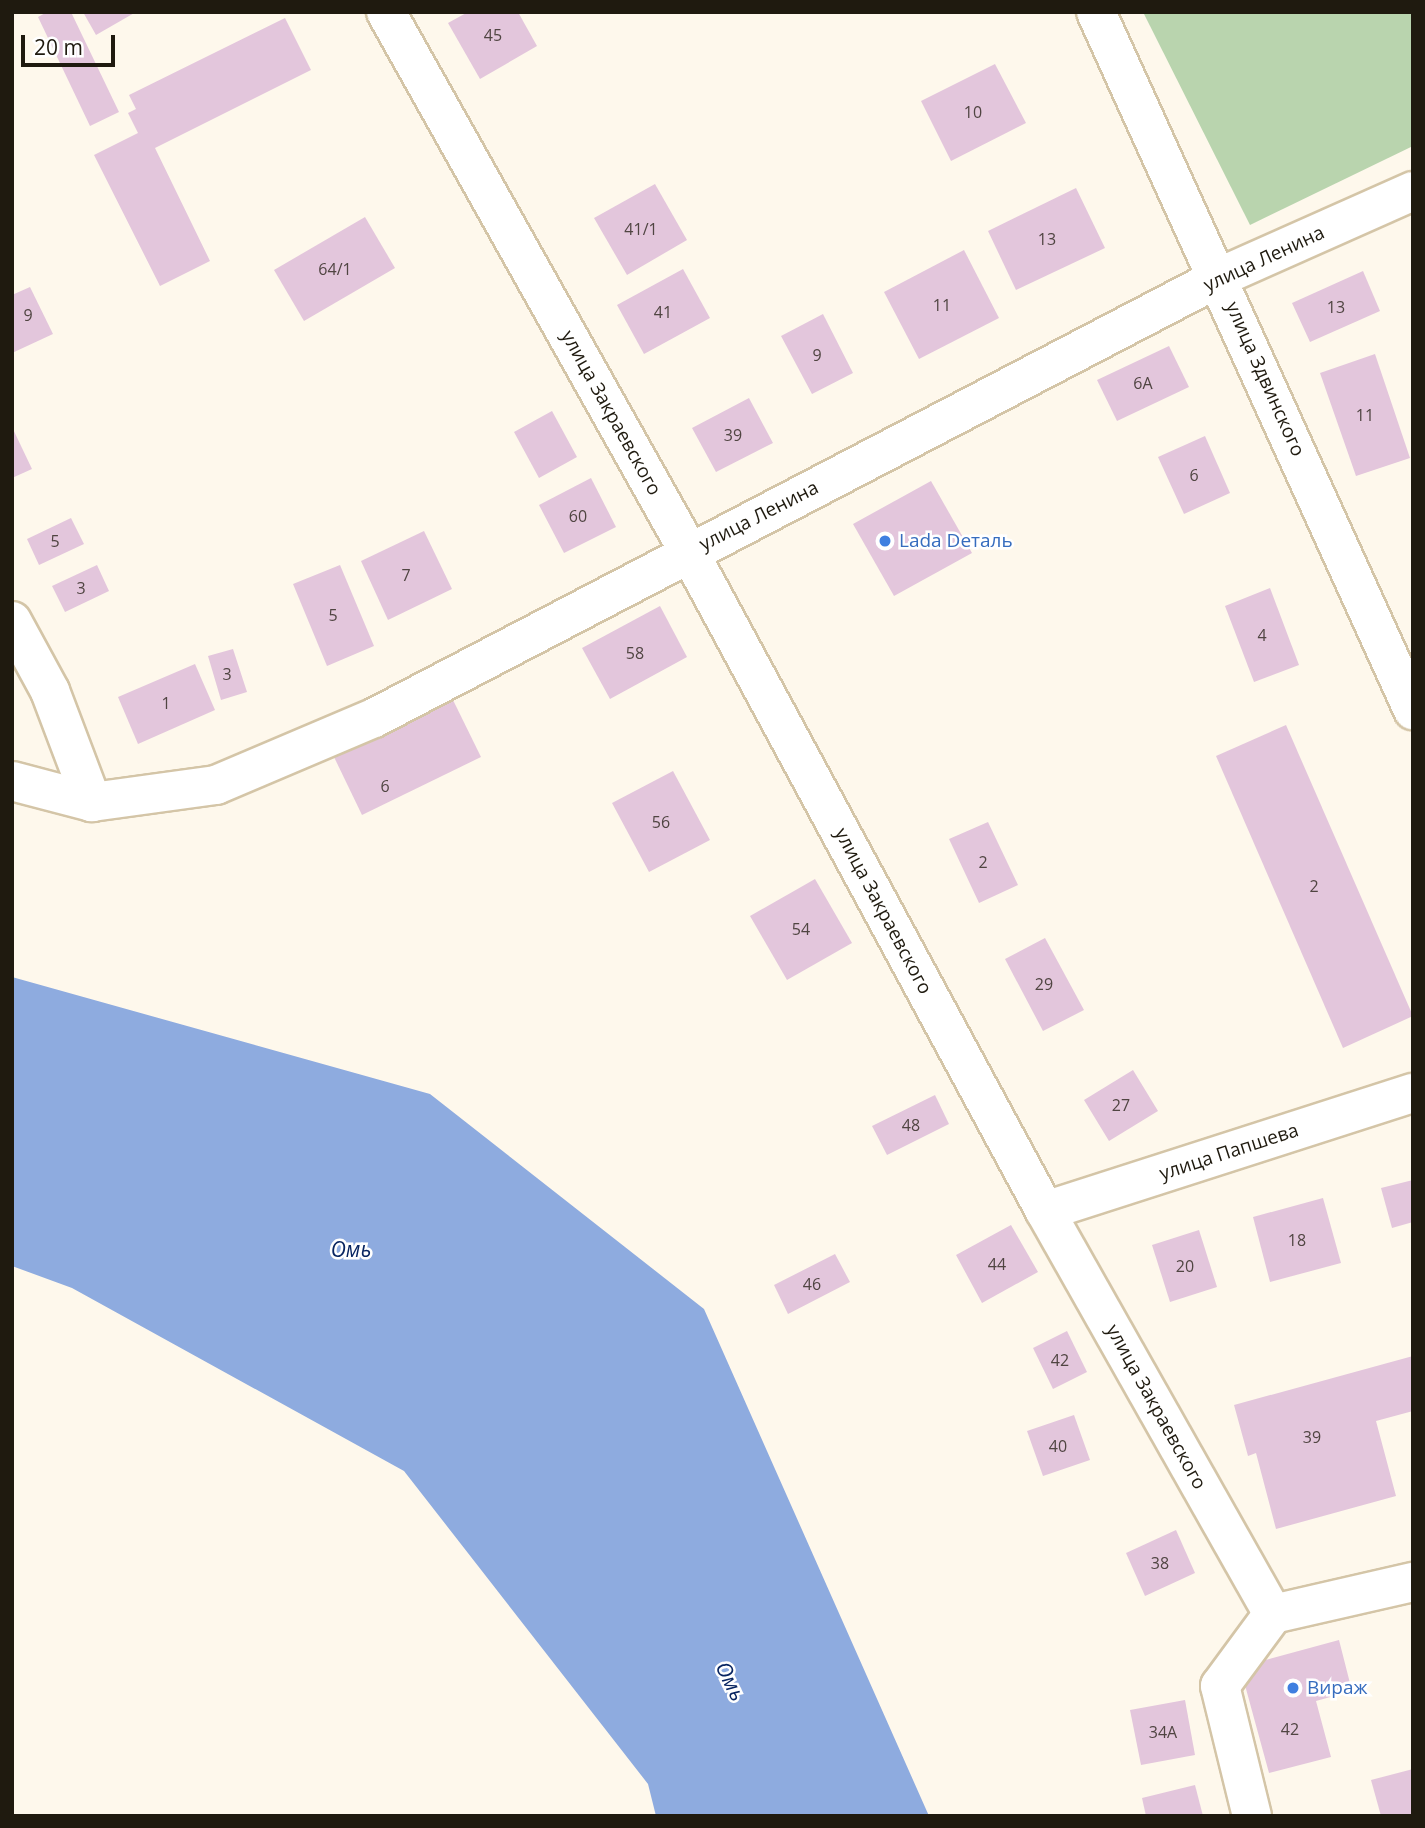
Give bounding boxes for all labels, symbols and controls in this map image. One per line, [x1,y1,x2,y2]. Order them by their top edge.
scale bar [24,21,119,65]
house number: 45 [484,25,502,45]
text: 20 m [34,33,83,61]
house number: 10 [964,102,982,122]
house number: 41/1 [624,219,658,239]
street label: улица Ленина [1200,221,1328,297]
house number: 13 [1038,229,1056,249]
house number: 64/1 [318,259,352,279]
house number: 11 [933,295,951,315]
house number: 13 [1327,297,1345,317]
street label: улица Здвинского [1221,298,1309,460]
house number: 41 [654,302,672,322]
house number: 9 [23,305,33,325]
street label: улица Закраевского [556,327,666,499]
house number: 9 [812,345,822,365]
house number: 6А [1133,373,1153,393]
house number: 11 [1356,405,1374,425]
house number: 39 [724,425,742,445]
house number: 6 [1189,465,1199,485]
street label: улица Ленина [696,476,822,556]
house number: 60 [569,506,587,526]
place label: Lada Dеталь [899,530,1013,552]
house number: 5 [50,531,60,551]
marker: Lada Dеталь [877,533,893,549]
house number: 7 [401,565,411,585]
house number: 3 [76,578,86,598]
house number: 5 [328,605,338,625]
house number: 4 [1257,625,1267,645]
house number: 58 [626,643,644,663]
house number: 3 [222,664,232,684]
house number: 1 [161,693,171,713]
house number: 6 [380,776,390,796]
house number: 56 [652,812,670,832]
street label: улица Закраевского [829,824,937,998]
house number: 2 [978,852,988,872]
house number: 2 [1309,876,1319,896]
house number: 54 [792,919,810,939]
house number: 29 [1035,974,1053,994]
house number: 27 [1112,1095,1130,1115]
house number: 48 [902,1115,920,1135]
street label: улица Папшева [1156,1119,1302,1185]
house number: 18 [1288,1230,1306,1250]
water label: Омь [331,1236,371,1262]
house number: 44 [988,1254,1006,1274]
house number: 20 [1176,1256,1194,1276]
house number: 46 [803,1274,821,1294]
street label: улица Закраевского [1101,1321,1211,1493]
house number: 42 [1051,1350,1069,1370]
house number: 39 [1303,1427,1321,1447]
house number: 40 [1049,1436,1067,1456]
house number: 38 [1151,1553,1169,1573]
water label: Омь [711,1657,751,1705]
place label: Вираж [1307,1677,1367,1699]
marker: Вираж [1285,1680,1301,1696]
house number: 42 [1281,1719,1299,1739]
house number: 34А [1149,1722,1177,1742]

